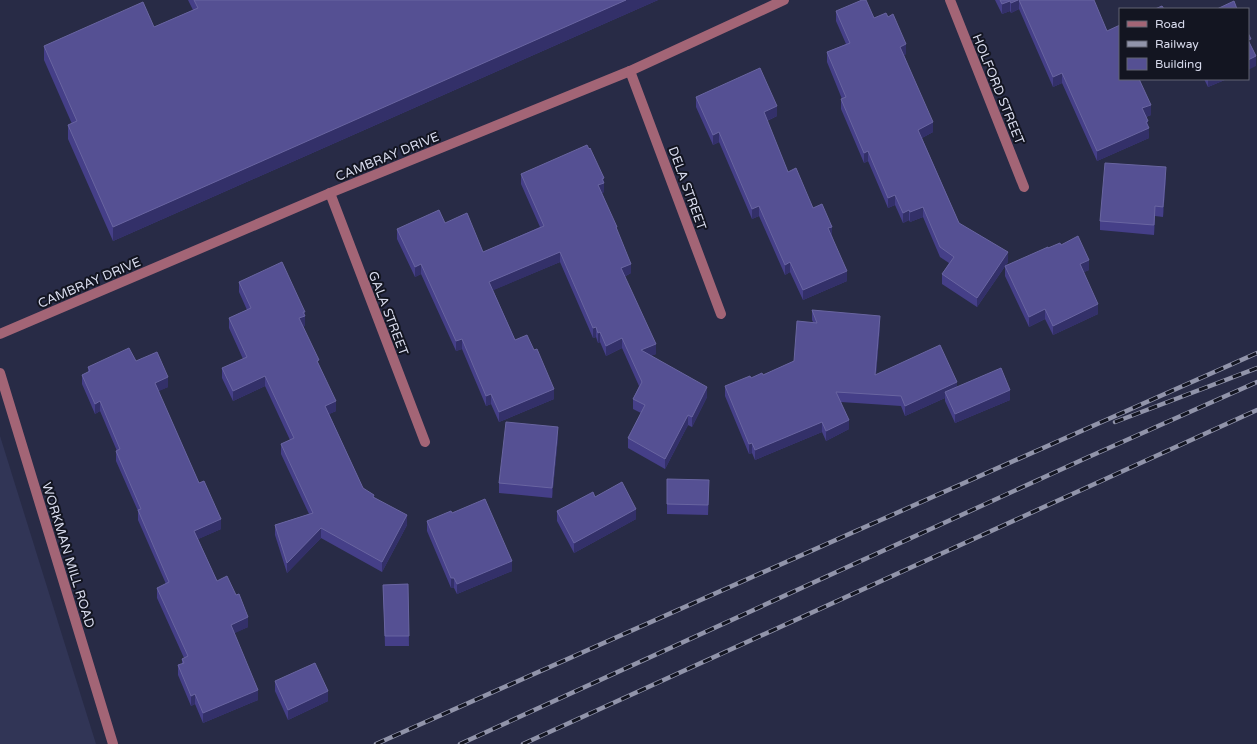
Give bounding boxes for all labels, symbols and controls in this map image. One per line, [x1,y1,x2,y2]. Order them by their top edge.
legend [1119,8,1249,80]
text: Road [1155,17,1185,31]
street label: HOLFORD STREET [969,32,1028,147]
text: Railway [1155,37,1199,51]
text: Building [1155,57,1202,71]
street label: CAMBRAY DRIVE [333,129,441,185]
street label: DELA STREET [665,144,710,232]
street label: CAMBRAY DRIVE [36,254,143,312]
street label: GALA STREET [365,269,412,358]
street label: WORKMAN MILL ROAD [38,481,98,630]

